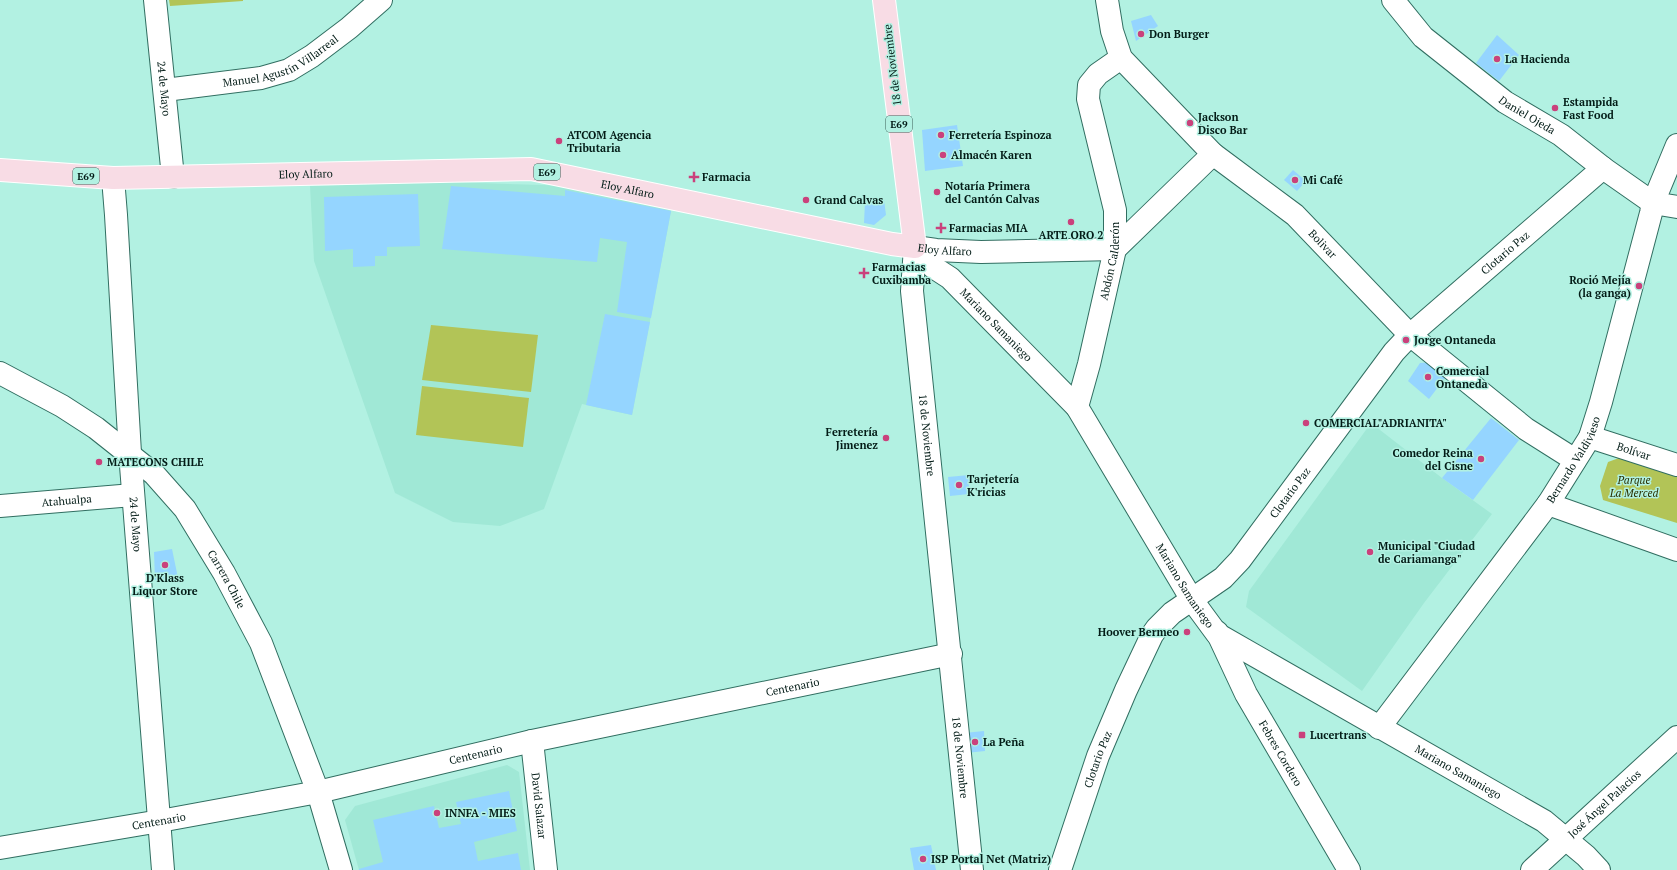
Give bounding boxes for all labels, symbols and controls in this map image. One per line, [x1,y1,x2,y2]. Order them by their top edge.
street label: 18 de Noviembre [880,23,904,107]
place label: Don Burger [1149,27,1210,41]
marker: Don Burger [1136,29,1146,39]
street label: Manuel Agustín Villarreal [222,32,341,90]
place label: La Hacienda [1505,52,1570,66]
marker: La Hacienda [1492,54,1502,64]
street label: 24 de Mayo [154,60,174,117]
street label: Daniel Ojeda [1496,93,1558,137]
place label: Estampida Fast Food [1563,95,1618,122]
marker: Estampida Fast Food [1550,103,1560,113]
place label: Jackson Disco Bar [1198,110,1248,137]
road number: E69 [886,116,912,132]
marker: Jackson Disco Bar [1185,118,1195,128]
place label: ATCOM Agencia Tributaria [567,128,651,155]
place label: Ferretería Espinoza [949,128,1052,142]
marker: Ferretería Espinoza [936,130,946,140]
marker: ATCOM Agencia Tributaria [554,136,564,146]
place label: Almacén Karen [951,148,1032,162]
marker: Almacén Karen [938,150,948,160]
road number: E69 [534,164,560,180]
street label: Eloy Alfaro [278,166,333,181]
road number: E69 [73,168,99,184]
place label: Farmacia [702,170,751,184]
marker: Farmacia [689,172,699,182]
place label: Mi Café [1303,173,1343,187]
marker: Mi Café [1290,175,1300,185]
street label: Eloy Alfaro [600,177,655,201]
place label: Notaría Primera del Cantón Calvas [945,179,1039,206]
marker: Notaría Primera del Cantón Calvas [932,187,942,197]
place label: Grand Calvas [814,193,883,207]
marker: Grand Calvas [801,195,811,205]
marker: ARTE ORO 2 [1066,217,1076,227]
place label: Farmacias MIA [949,221,1029,235]
street label: Abdón Calderón [1097,221,1122,302]
marker: Farmacias MIA [936,223,946,233]
street label: Bolivar [1306,226,1340,262]
place label: ARTE ORO 2 [1039,228,1104,242]
street label: Clotario Paz [1478,228,1532,278]
street label: Eloy Alfaro [917,240,972,259]
place label: Farmacias Cuxibamba [872,260,931,287]
marker: Farmacias Cuxibamba [859,268,869,278]
place label: Roció Mejía (la ganga) [1569,273,1631,300]
marker: Roció Mejía (la ganga) [1634,281,1644,291]
street label: Mariano Samaniego [957,285,1035,365]
place label: Jorge Ontaneda [1414,333,1496,347]
marker: Jorge Ontaneda [1401,335,1411,345]
place label: Comercial Ontaneda [1436,364,1489,391]
marker: Comercial Ontaneda [1423,372,1433,382]
street label: 18 de Noviembre [916,393,938,477]
street label: Bernardo Valdivieso [1543,415,1603,506]
place label: COMERCIAL"ADRIANITA" [1314,416,1447,430]
marker: COMERCIAL"ADRIANITA" [1301,418,1311,428]
place label: Ferretería Jimenez [826,425,878,452]
marker: Ferretería Jimenez [881,433,891,443]
street label: Bolívar [1615,439,1653,463]
place label: Comedor Reina del Cisne [1392,446,1473,473]
marker: Comedor Reina del Cisne [1476,454,1486,464]
place label: MATECONS CHILE [107,455,204,469]
marker: MATECONS CHILE [94,457,104,467]
street label: Clotario Paz [1266,464,1313,521]
place label: Tarjetería K'ricias [967,472,1019,499]
park label: Parque La Merced [1609,473,1658,500]
marker: Tarjetería K'ricias [954,480,964,490]
street label: Atahualpa [41,491,93,510]
street label: 24 de Mayo [126,496,145,552]
place label: Municipal "Ciudad de Cariamanga" [1378,539,1475,566]
street label: Mariano Samaniego [1153,541,1217,631]
street label: Carrera Chile [205,547,249,611]
marker: Municipal "Ciudad de Cariamanga" [1365,547,1375,557]
marker: D'Klass Liquor Store [160,560,170,570]
place label: D'Klass Liquor Store [132,571,198,598]
place label: Hoover Bermeo [1098,625,1179,639]
marker: Hoover Bermeo [1182,627,1192,637]
street label: Centenario [765,675,821,699]
street label: 18 de Noviembre [949,716,972,800]
street label: Febres Cordero [1256,718,1305,789]
place label: Lucertrans [1310,728,1366,742]
street label: Clotario Paz [1081,729,1115,790]
marker: Lucertrans [1297,730,1307,740]
place label: La Peña [983,735,1024,749]
marker: La Peña [970,737,980,747]
street label: Centenario [448,741,504,768]
street label: Mariano Samaniego [1413,742,1504,802]
street label: José Ángel Palacios [1565,767,1644,841]
street label: David Salazar [528,772,550,840]
place label: INNFA - MIES [445,806,516,820]
marker: INNFA - MIES [432,808,442,818]
street label: Centenario [131,809,187,833]
place label: ISP Portal Net (Matriz) [931,852,1051,866]
marker: ISP Portal Net (Matriz) [918,854,928,864]

